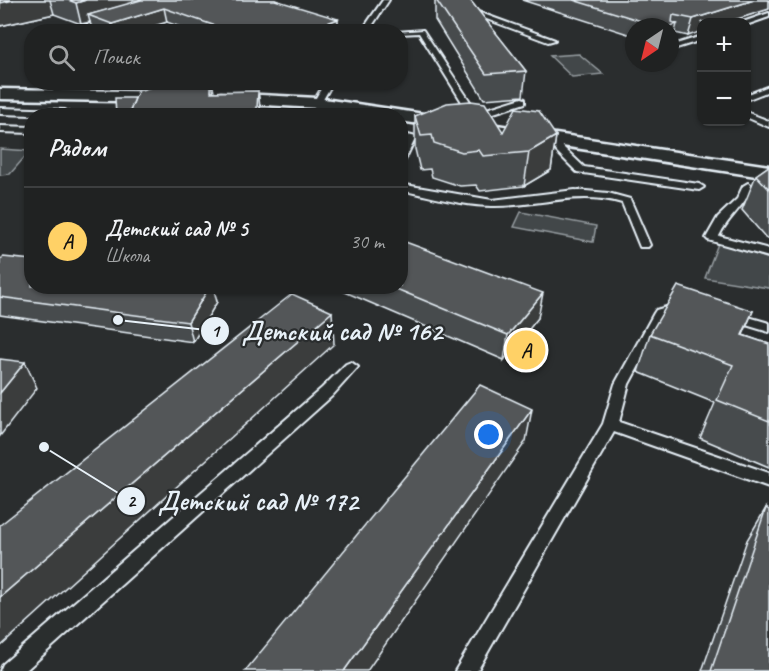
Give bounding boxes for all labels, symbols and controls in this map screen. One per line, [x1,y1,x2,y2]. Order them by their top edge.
north arrow [625,18,679,72]
map controls [697,18,751,126]
button: + [697,18,751,72]
search box [24,24,408,90]
icon: search [45,41,78,74]
text: Поиск [93,43,139,71]
button: − [697,72,751,126]
text: Рядом [48,131,106,164]
text: Детский сад № 5 [105,215,248,243]
text: A [62,229,73,254]
text: 30 m [350,229,384,254]
text: Школа [105,243,149,268]
callout: Детский сад № 162 [200,308,455,353]
text: Детский сад № 162 [242,314,445,348]
text: 1 [211,320,221,342]
pin: A [506,328,546,372]
your location [474,420,503,449]
callout: Детский сад № 172 [116,478,370,523]
text: Детский сад № 172 [158,484,361,518]
text: 2 [127,490,137,512]

